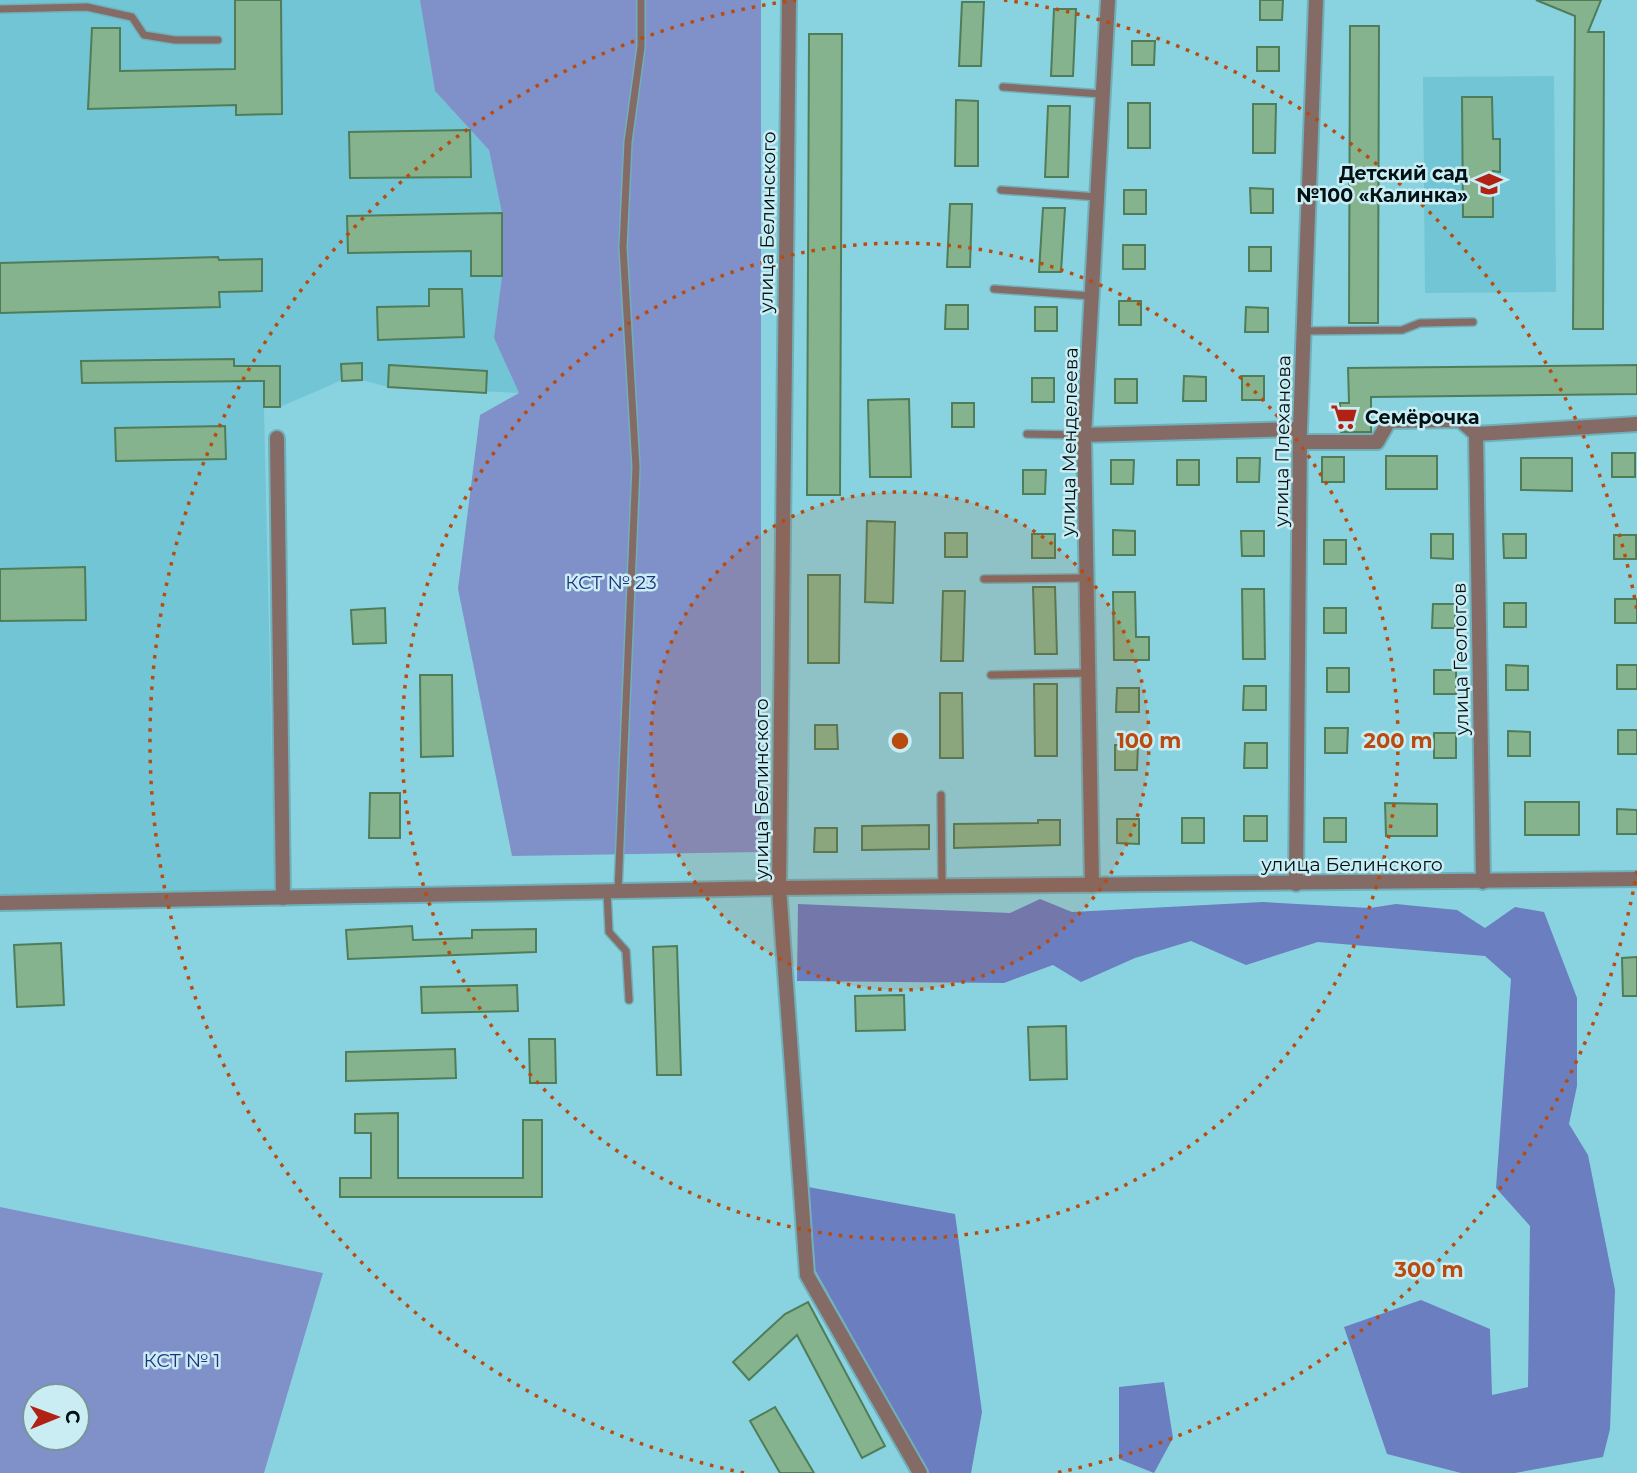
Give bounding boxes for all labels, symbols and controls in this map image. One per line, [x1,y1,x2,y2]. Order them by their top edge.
street label: улица Белинского [754,131,781,314]
place label: Детский сад №100 «Калинка» [1296,162,1468,207]
school or university icon: Детский сад №100 «Калинка» [1474,169,1504,199]
street label: улица Менделеева [1056,347,1083,538]
street label: улица Плеханова [1269,355,1295,528]
supermarket icon: Семёрочка [1329,402,1359,432]
place label: Семёрочка [1365,406,1480,429]
park label: КСТ № 23 [565,571,657,594]
street label: улица Геологов [1448,582,1473,737]
street label: улица Белинского [750,698,773,881]
text: 100 m [1117,728,1181,753]
text: 200 m [1364,728,1432,753]
centre of rings [888,729,912,753]
street label: улица Белинского [1260,853,1443,876]
text: 300 m [1394,1257,1463,1282]
park label: КСТ № 1 [144,1349,220,1372]
north arrow [21,1382,91,1452]
text: С [61,1410,84,1424]

